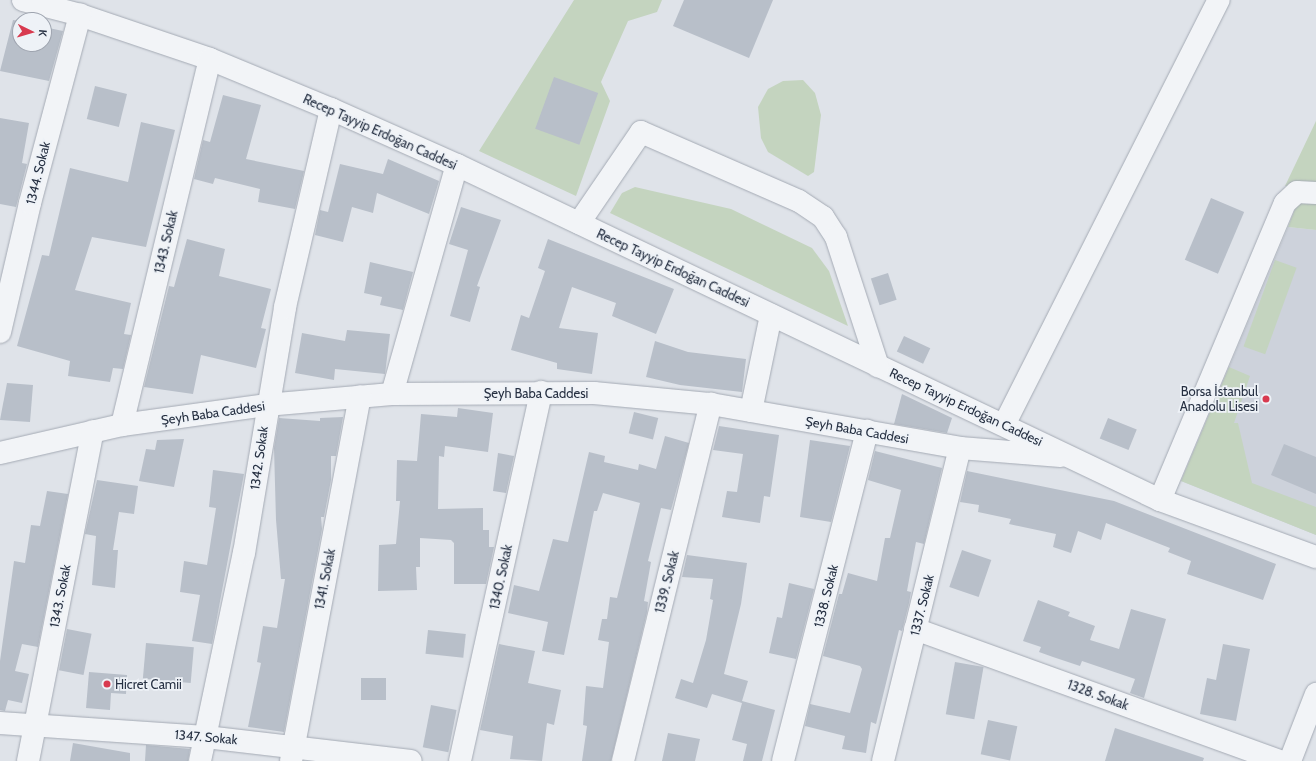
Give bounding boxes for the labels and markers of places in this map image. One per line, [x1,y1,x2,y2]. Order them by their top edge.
place label: Borsa İstanbul Anadolu Lisesi [1180,384,1258,415]
marker: Borsa İstanbul Anadolu Lisesi [1261,394,1271,404]
place label: Hicret Camii [115,676,182,692]
marker: Hicret Camii [102,679,112,689]

